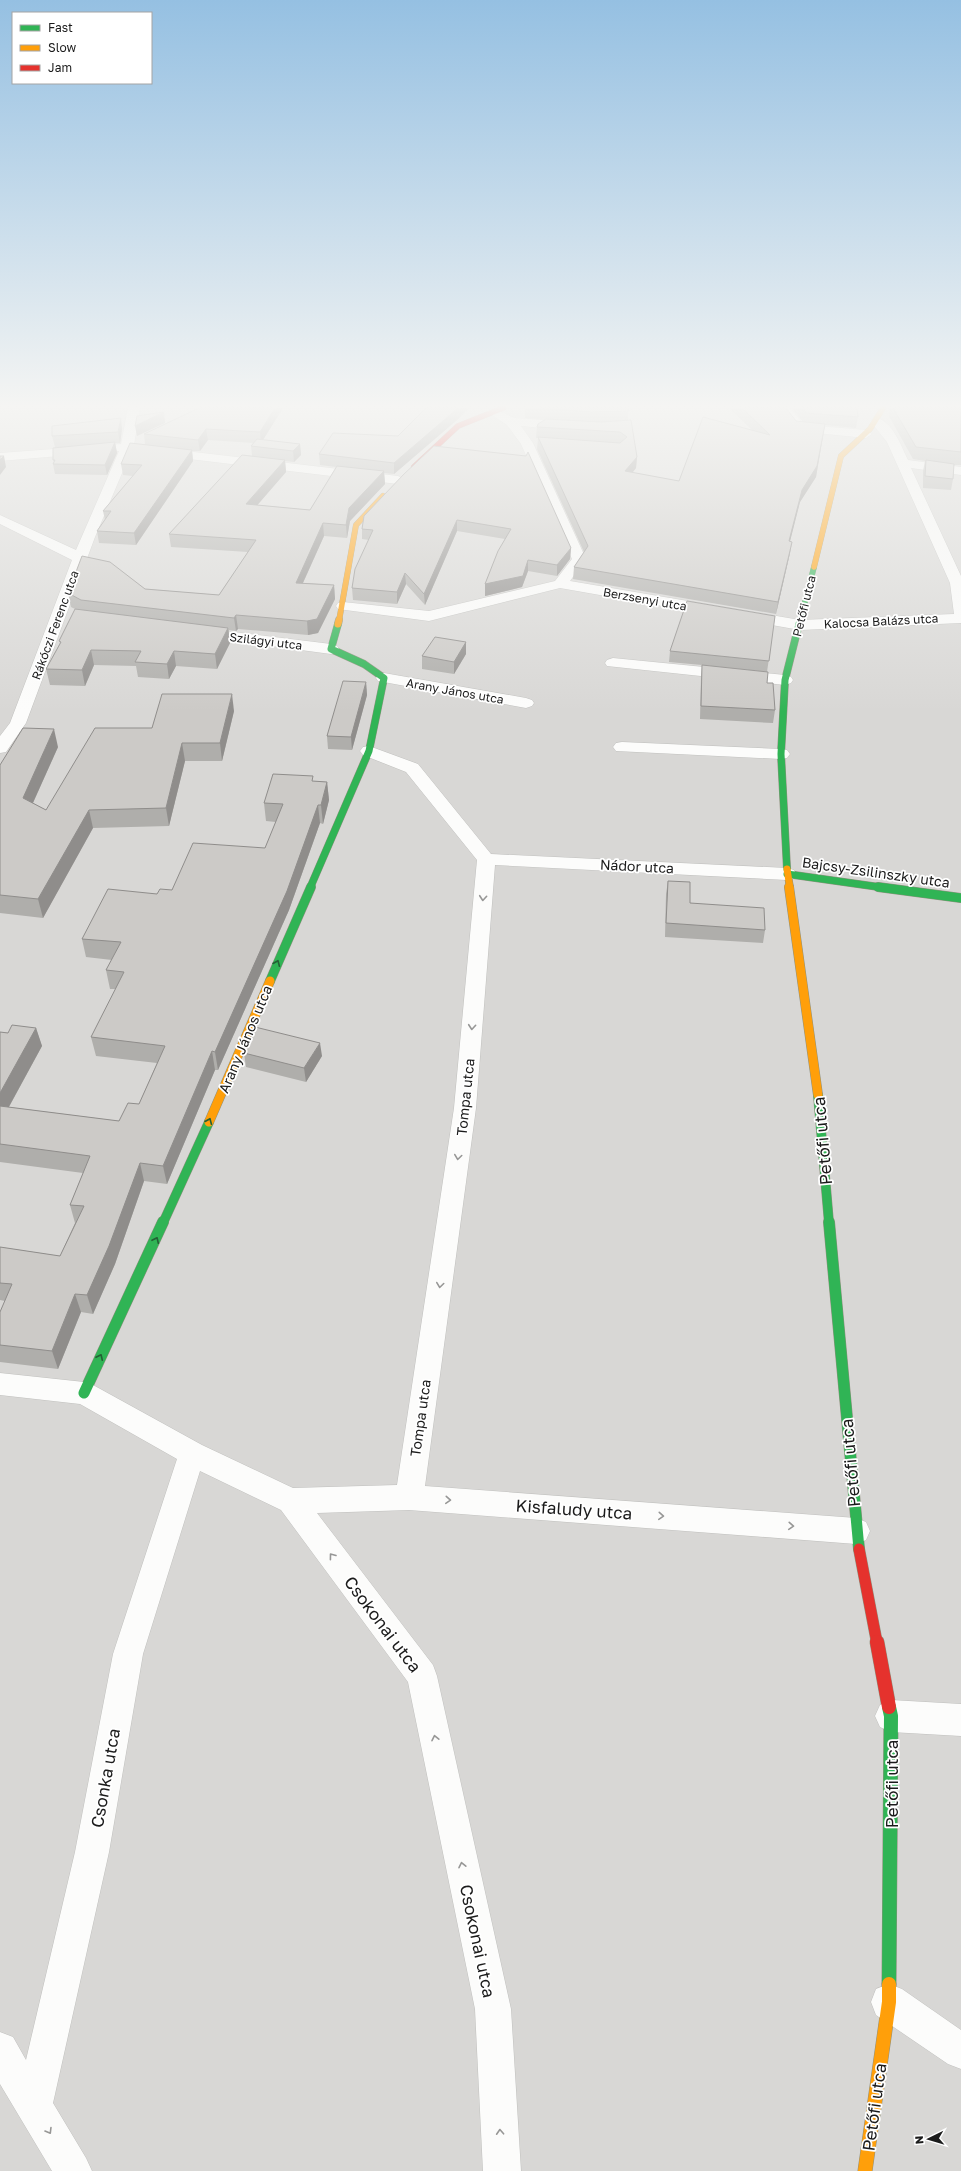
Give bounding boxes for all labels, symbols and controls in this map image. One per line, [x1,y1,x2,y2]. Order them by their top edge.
legend [12,12,152,84]
text: Fast [48,20,73,35]
text: Slow [48,40,76,55]
text: Jam [48,60,72,75]
street label: Rákóczi Ferenc utca [28,568,82,682]
street label: Petőfi utca [789,574,819,638]
street label: Berzsenyi utca [602,584,688,614]
street label: Kalocsa Balázs utca [823,611,939,631]
street label: Szilágyi utca [229,629,303,653]
street label: Arany János utca [405,675,505,707]
street label: Bajcsy-Zsilinszky utca [801,853,951,891]
street label: Nádor utca [600,856,674,876]
one-way arrow [478,895,487,901]
one-way arrow [272,960,280,968]
street label: Arany János utca [215,983,275,1095]
one-way arrow [468,1024,477,1030]
street label: Tompa utca [452,1057,478,1137]
street label: Petőfi utca [808,1096,836,1186]
one-way arrow [205,1118,213,1125]
one-way arrow [454,1154,463,1160]
one-way arrow [151,1236,159,1244]
one-way arrow [436,1282,445,1288]
one-way arrow [95,1354,103,1362]
street label: Tompa utca [406,1378,434,1458]
street label: Petőfi utca [836,1418,864,1508]
street label: Kisfaludy utca [515,1494,633,1524]
one-way arrow [445,1495,451,1504]
one-way arrow [658,1511,664,1520]
one-way arrow [788,1521,794,1530]
one-way arrow [330,1553,337,1560]
street label: Csokonai utca [340,1572,426,1676]
street label: Csonka utca [86,1727,124,1829]
one-way arrow [432,1735,440,1741]
street label: Petőfi utca [881,1740,902,1828]
one-way arrow [459,1862,467,1869]
street label: Csokonai utca [456,1883,500,1999]
street label: Petőfi utca [857,2062,891,2152]
north arrow [909,2119,949,2159]
one-way arrow [45,2127,52,2134]
one-way arrow [496,2129,505,2135]
text: N [912,2135,925,2145]

